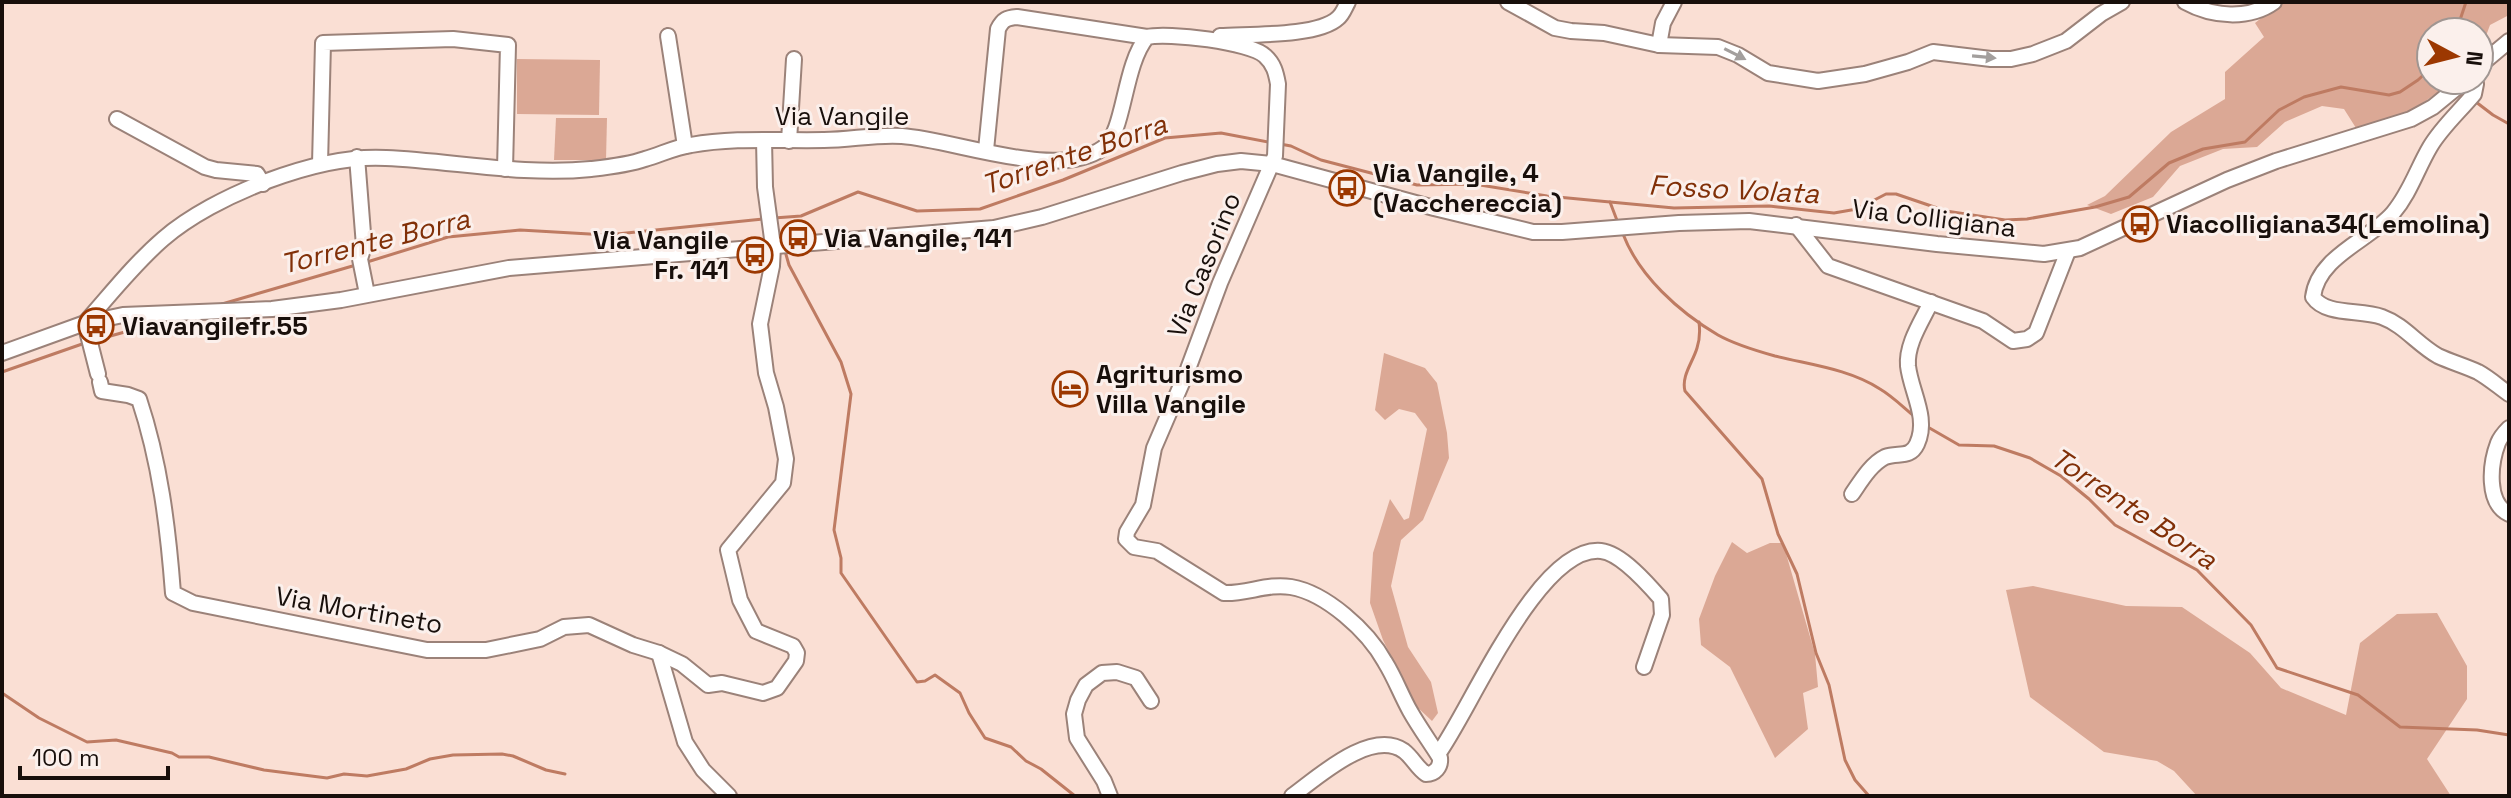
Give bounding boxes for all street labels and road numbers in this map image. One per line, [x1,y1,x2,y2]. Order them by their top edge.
street label: Via Vangile [775,99,909,133]
street label: Via Casorino [1159,187,1249,343]
street label: Via Colligiana [1850,191,2018,245]
street label: Via Mortineto [273,579,445,641]

